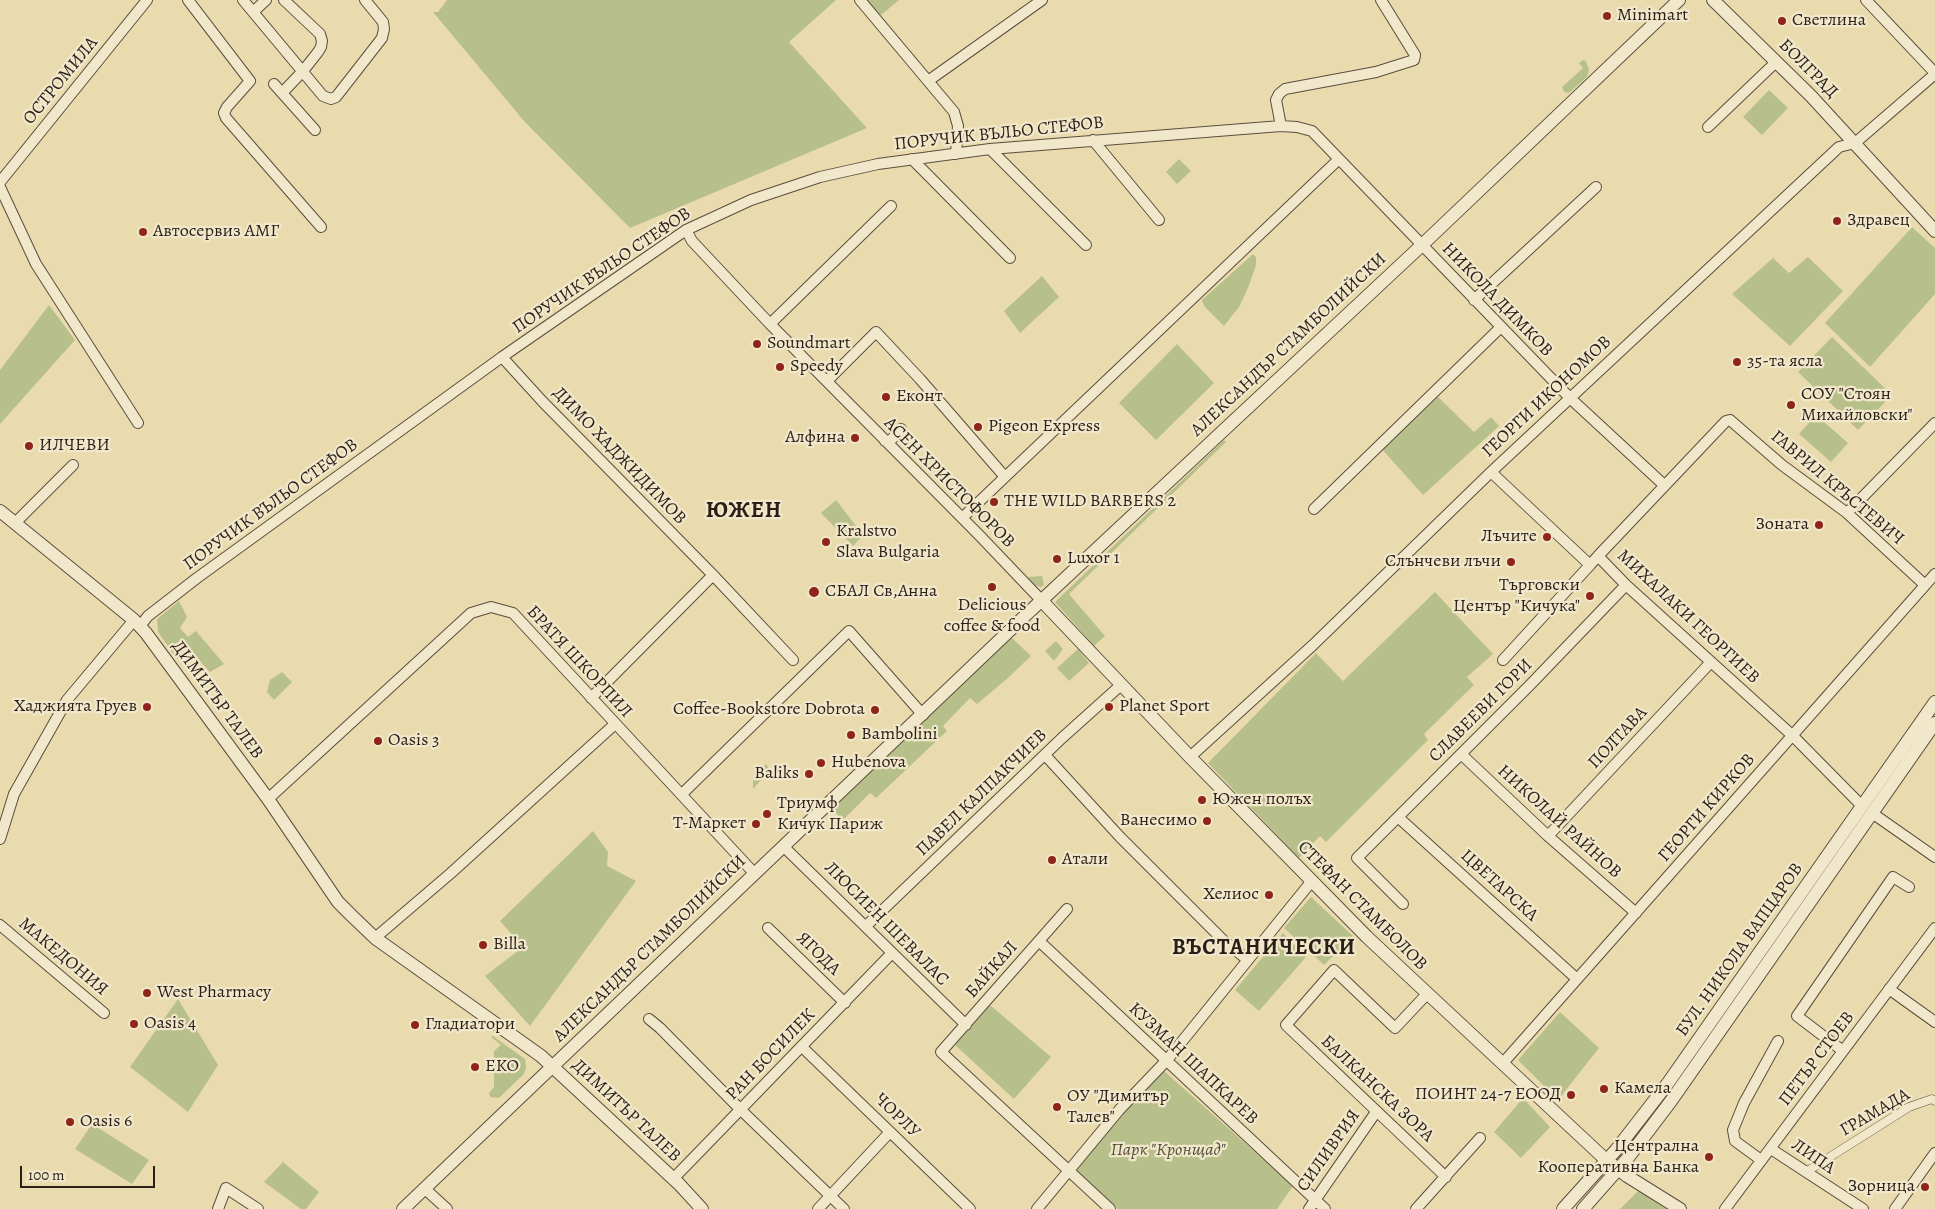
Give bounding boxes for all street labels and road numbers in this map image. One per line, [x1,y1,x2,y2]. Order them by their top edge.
street label: ОСТРОМИЛА [19,33,103,129]
street label: БОЛГРАД [1774,35,1842,103]
street label: ПОРУЧИК ВЪЛЬО СТЕФОВ [893,112,1105,156]
street label: ПОРУЧИК ВЪЛЬО СТЕФОВ [509,203,695,339]
street label: НИКОЛА ДИМКОВ [1437,238,1557,362]
street label: АЛЕКСАНДЪР СТАМБОЛИЙСКИ [1187,249,1391,441]
street label: ГЕОРГИ ИКОНОМОВ [1478,331,1616,463]
street label: ДИМО ХАДЖИДИМОВ [548,383,690,529]
street label: АСЕН ХРИСТОФОРОВ [879,413,1019,553]
street label: ГАВРИЛ КРЪСТЕВИЧ [1766,426,1908,550]
street label: ПОРУЧИК ВЪЛЬО СТЕФОВ [179,434,363,576]
street label: МИХАЛАКИ ГЕОРГИЕВ [1612,545,1764,689]
street label: БРАТЯ ШКОРПИЛ [522,601,636,723]
street label: ДИМИТЪР ТАЛЕВ [167,636,267,764]
street label: СЛАВЕЕВИ ГОРИ [1425,655,1537,767]
street label: ПОЛТАВА [1584,702,1652,774]
street label: ПАВЕЛ КАЛПАКЧИЕВ [912,725,1052,861]
street label: ГЕОРГИ КИРКОВ [1654,749,1760,867]
street label: НИКОЛАЙ РАЙНОВ [1492,761,1626,883]
street label: СТЕФАН СТАМБОЛОВ [1293,837,1431,975]
street label: ЦВЕТАРСКА [1456,846,1542,926]
street label: АЛЕКСАНДЪР СТАМБОЛИЙСКИ [549,851,751,1047]
street label: ЛЮСИЕН ШЕВАЛАС [819,857,953,991]
street label: БУЛ. НИКОЛА ВАПЦАРОВ [1672,859,1808,1041]
street label: МАКЕДОНИЯ [14,913,112,1001]
street label: ЯГОДА [791,928,845,980]
street label: БАЙКАЛ [961,937,1023,1003]
street label: КУЗМАН ШАПКАРЕВ [1124,998,1262,1130]
street label: РАН БОСИЛЕК [722,1005,820,1105]
street label: ПЕТЪР СТОЕВ [1774,1007,1860,1111]
street label: БАЛКАНСКА ЗОРА [1316,1031,1438,1147]
street label: ДИМИТЪР ТАЛЕВ [567,1055,685,1167]
street label: ГРАМАДА [1836,1084,1914,1142]
street label: ЧОРЛУ [870,1089,924,1143]
street label: СИЛИВРИЯ [1293,1106,1365,1196]
street label: ЛИПА [1787,1135,1839,1179]

